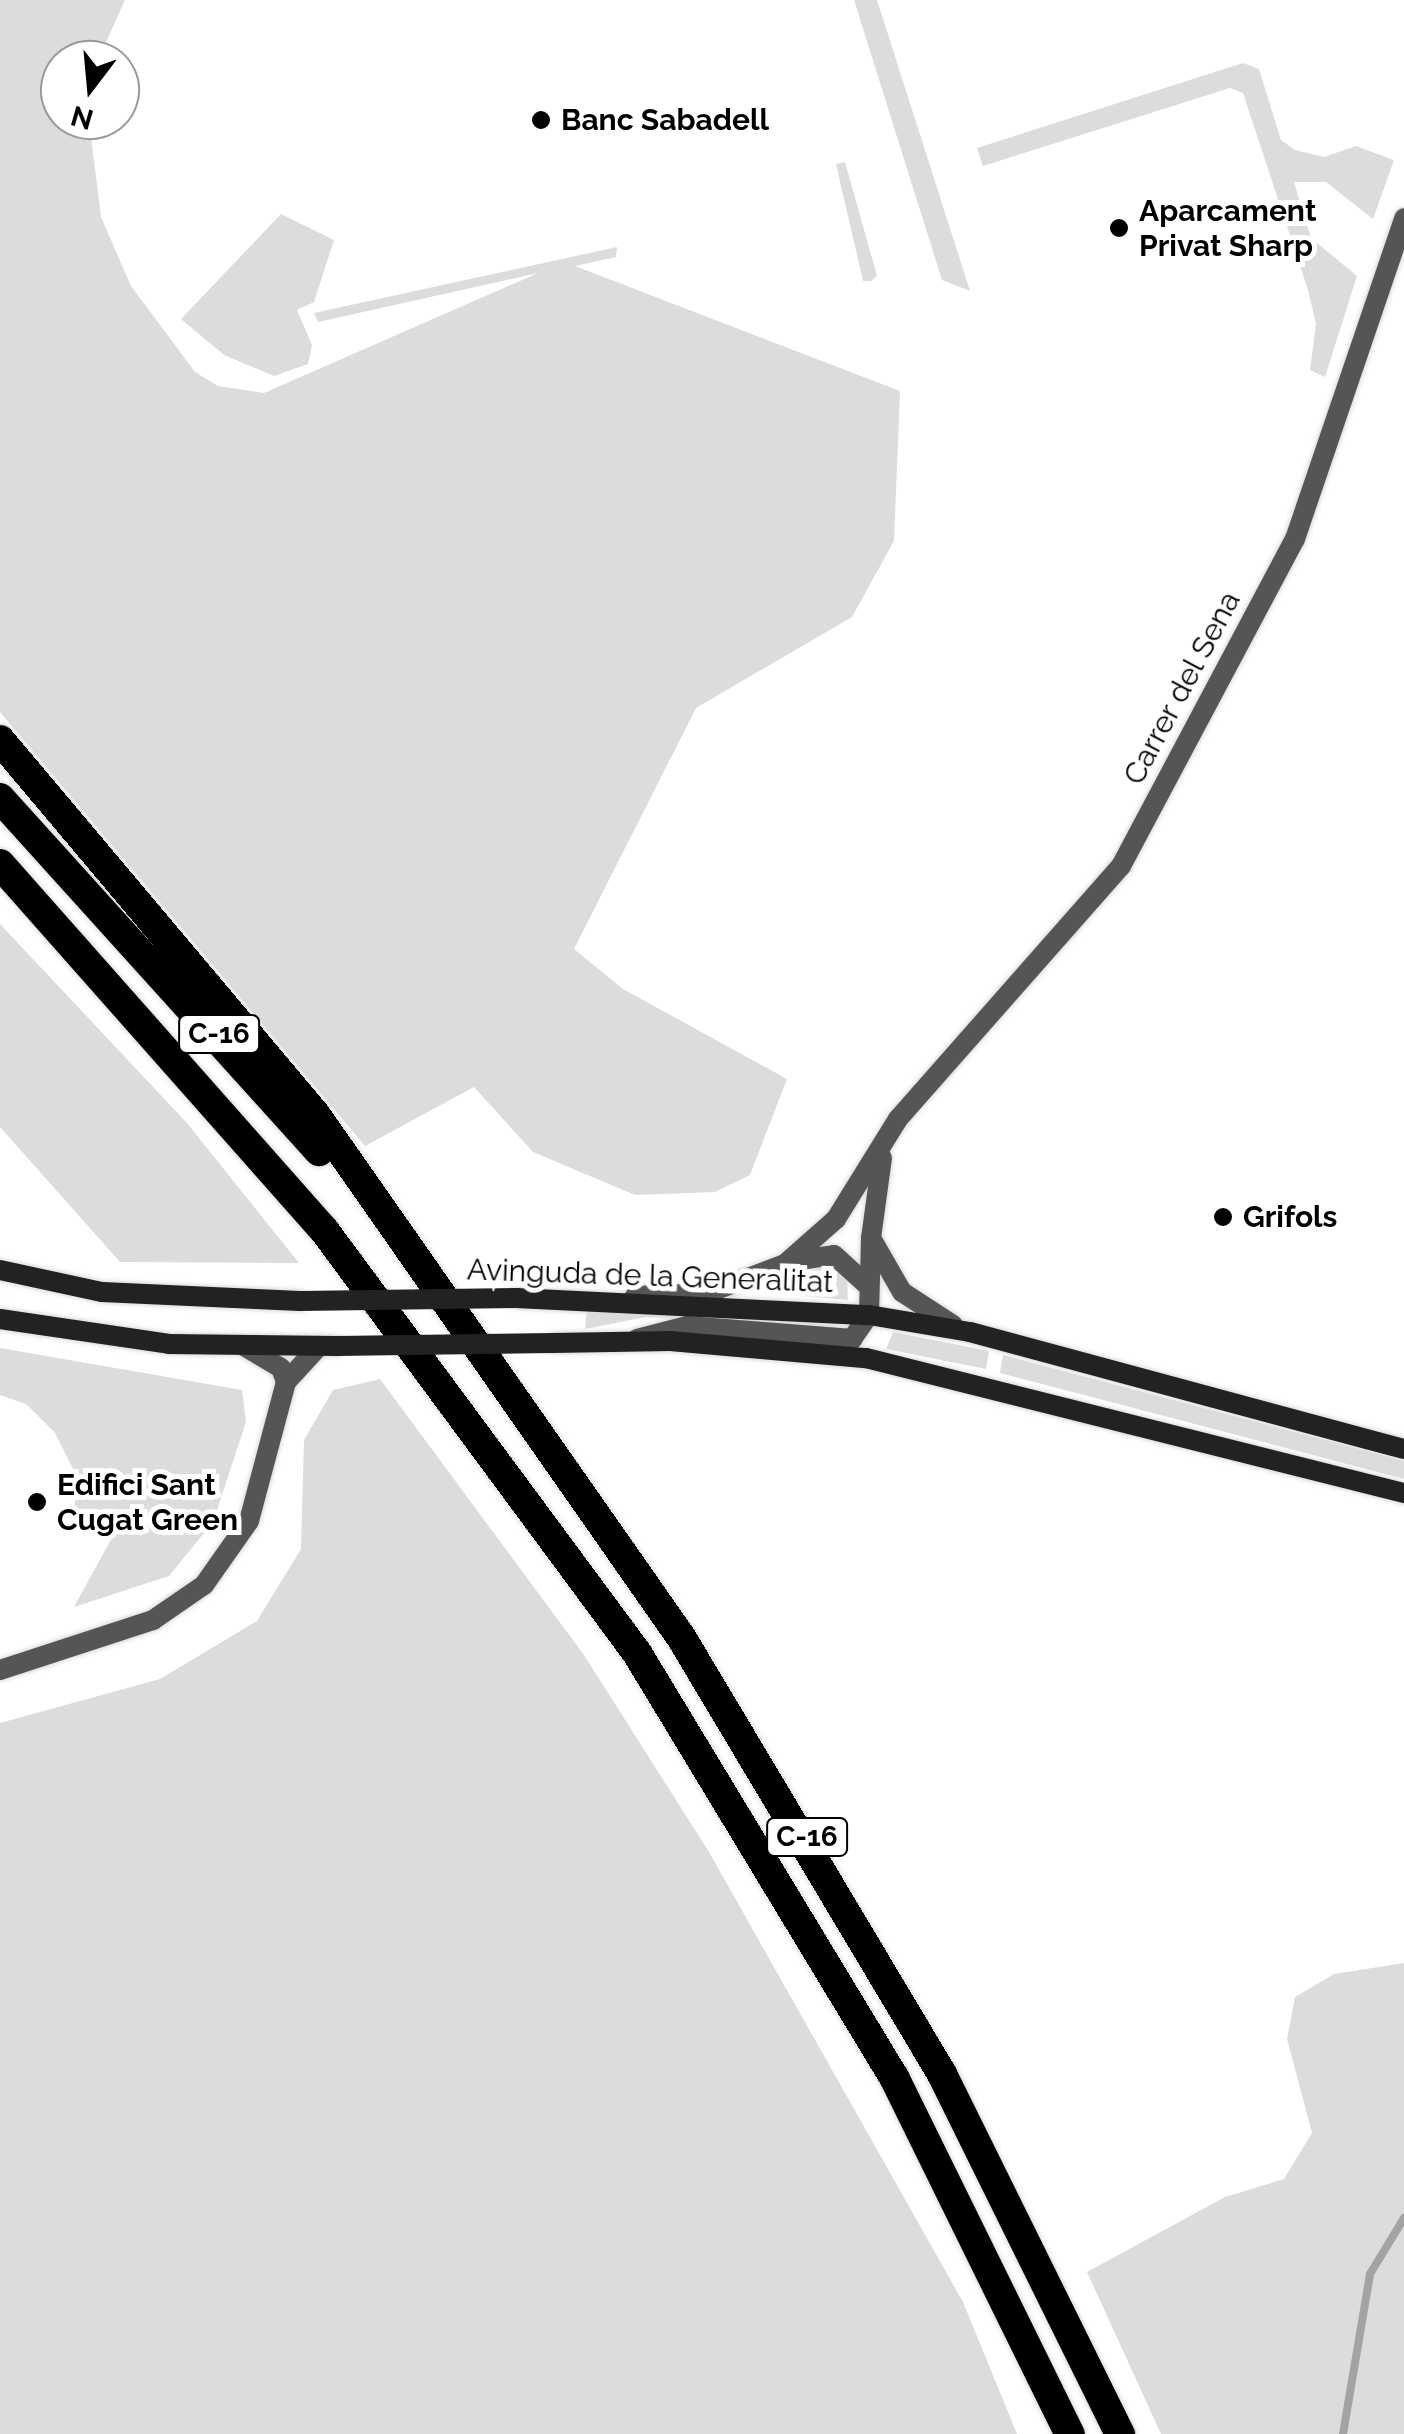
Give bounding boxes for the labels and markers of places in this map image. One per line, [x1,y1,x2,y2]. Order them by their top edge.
place label: Banc Sabadell [561,102,769,138]
marker: Banc Sabadell [530,109,552,131]
place label: Aparcament Privat Sharp [1139,193,1316,264]
marker: Aparcament Privat Sharp [1108,217,1130,239]
place label: Grifols [1243,1199,1337,1235]
marker: Grifols [1212,1206,1234,1228]
place label: Edifici Sant Cugat Green [57,1467,238,1538]
marker: Edifici Sant Cugat Green [26,1491,48,1513]

